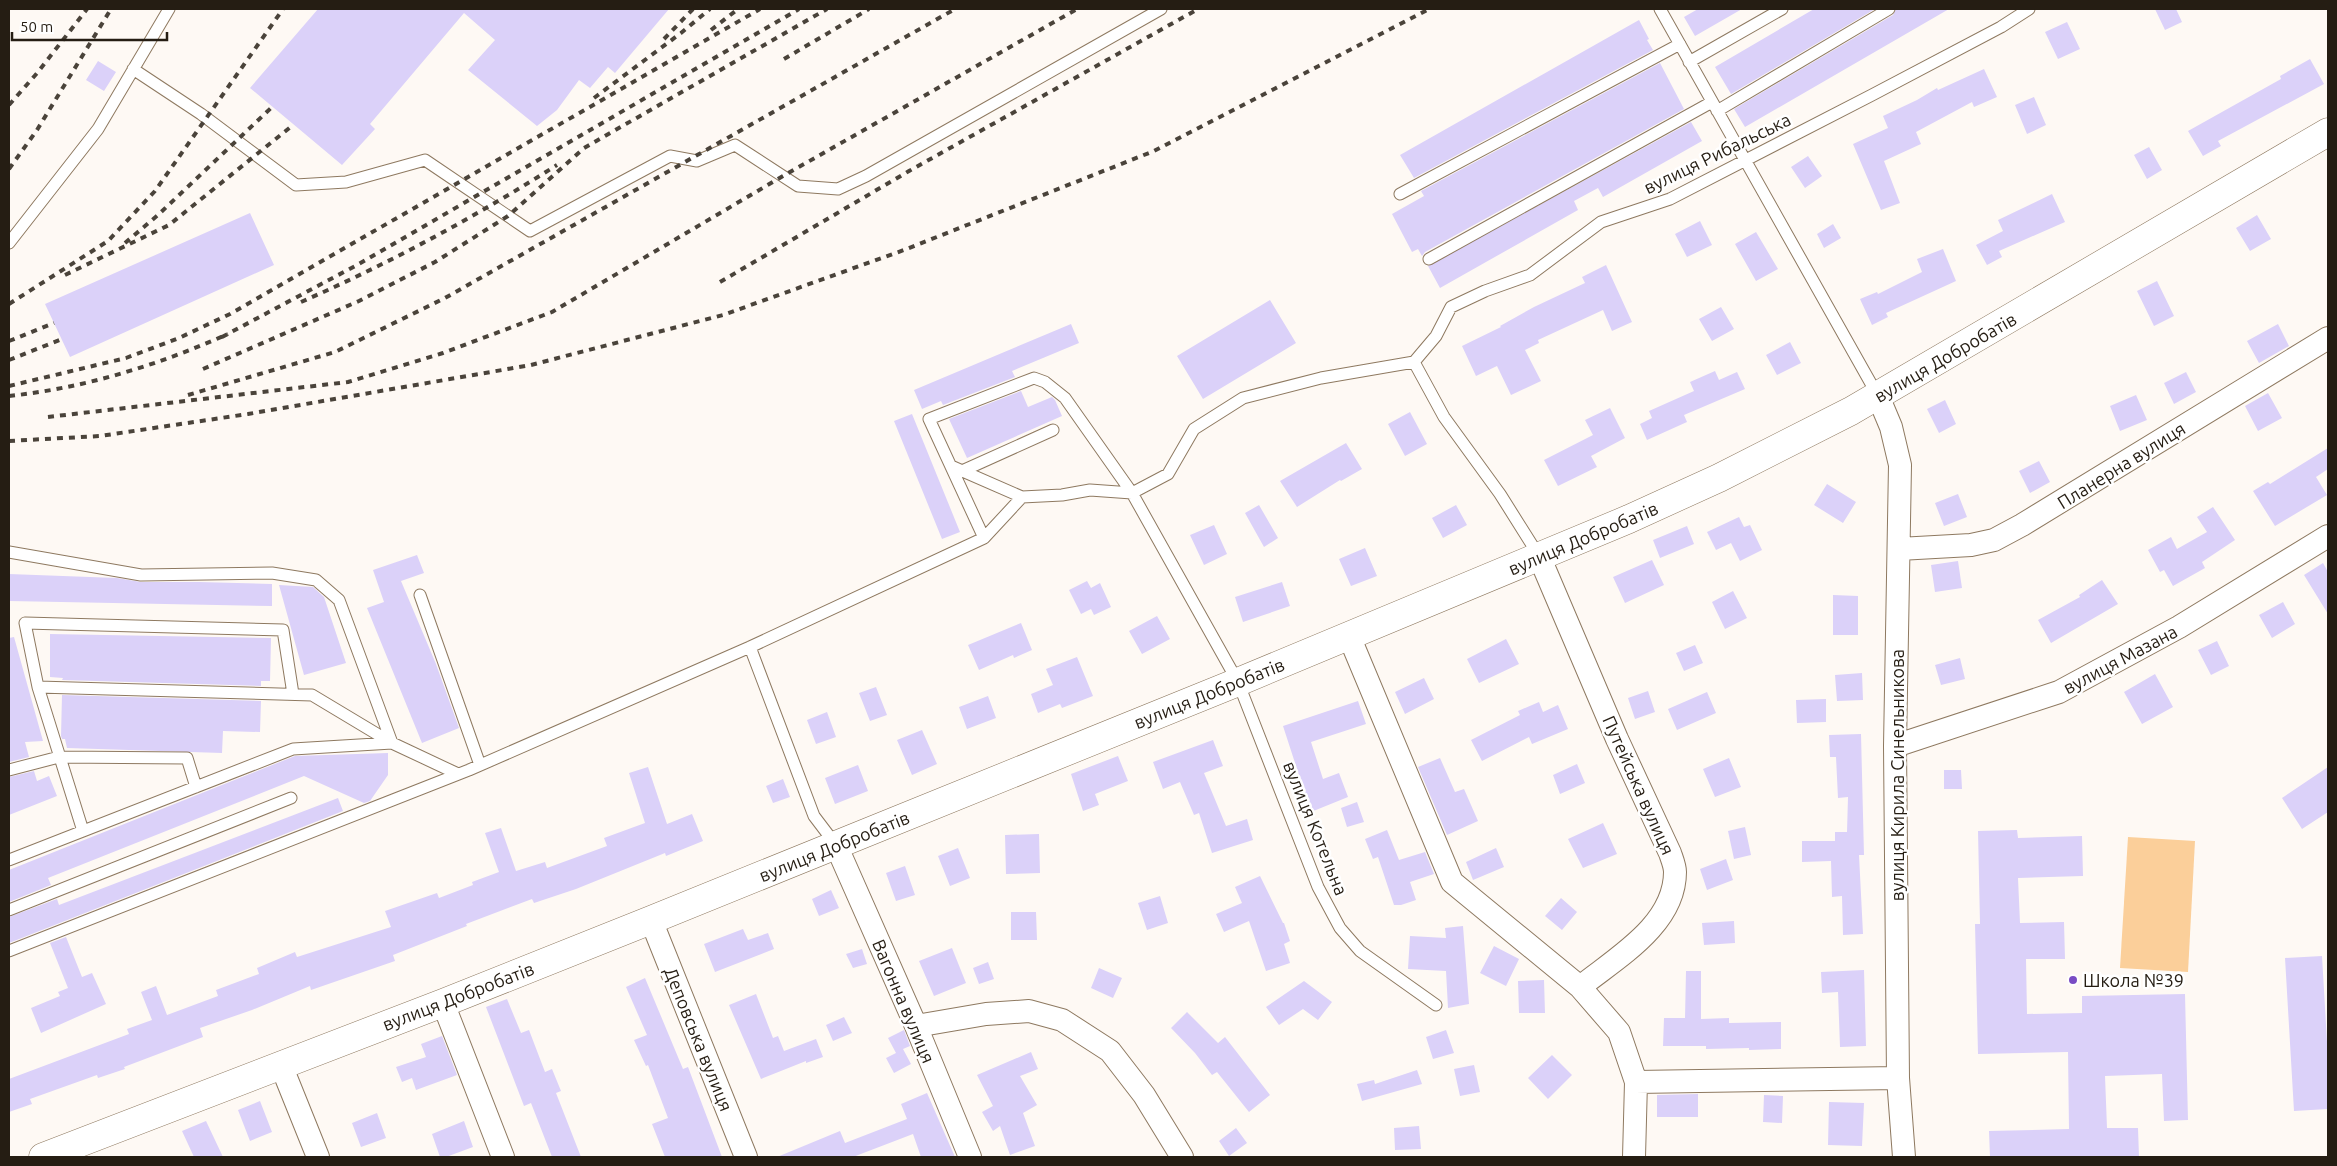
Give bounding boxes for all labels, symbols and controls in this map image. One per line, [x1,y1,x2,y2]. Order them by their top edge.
scale bar [12,10,168,42]
text: 50 m [20,18,53,35]
street label: вулиця Рибальська [1640,109,1794,197]
street label: вулиця Добробатів [1870,308,2020,406]
street label: Планерна вулиця [2053,418,2189,512]
street label: вулиця Добробатів [1505,497,1661,579]
street label: вулиця Мазана [2060,621,2180,697]
street label: вулиця Кирила Синельникова [1887,649,1907,901]
street label: вулиця Добробатів [1131,654,1287,732]
street label: Путейська вулиця [1599,712,1679,858]
street label: вулиця Котельна [1280,758,1352,898]
street label: вулиця Добробатів [756,807,912,885]
street label: Вагонна вулиця [869,936,939,1066]
street label: вулиця Добробатів [379,958,537,1034]
street label: Деповська вулиця [661,964,737,1114]
place label: Школа №39 [2083,970,2184,990]
marker: Школа №39 [2067,974,2079,986]

